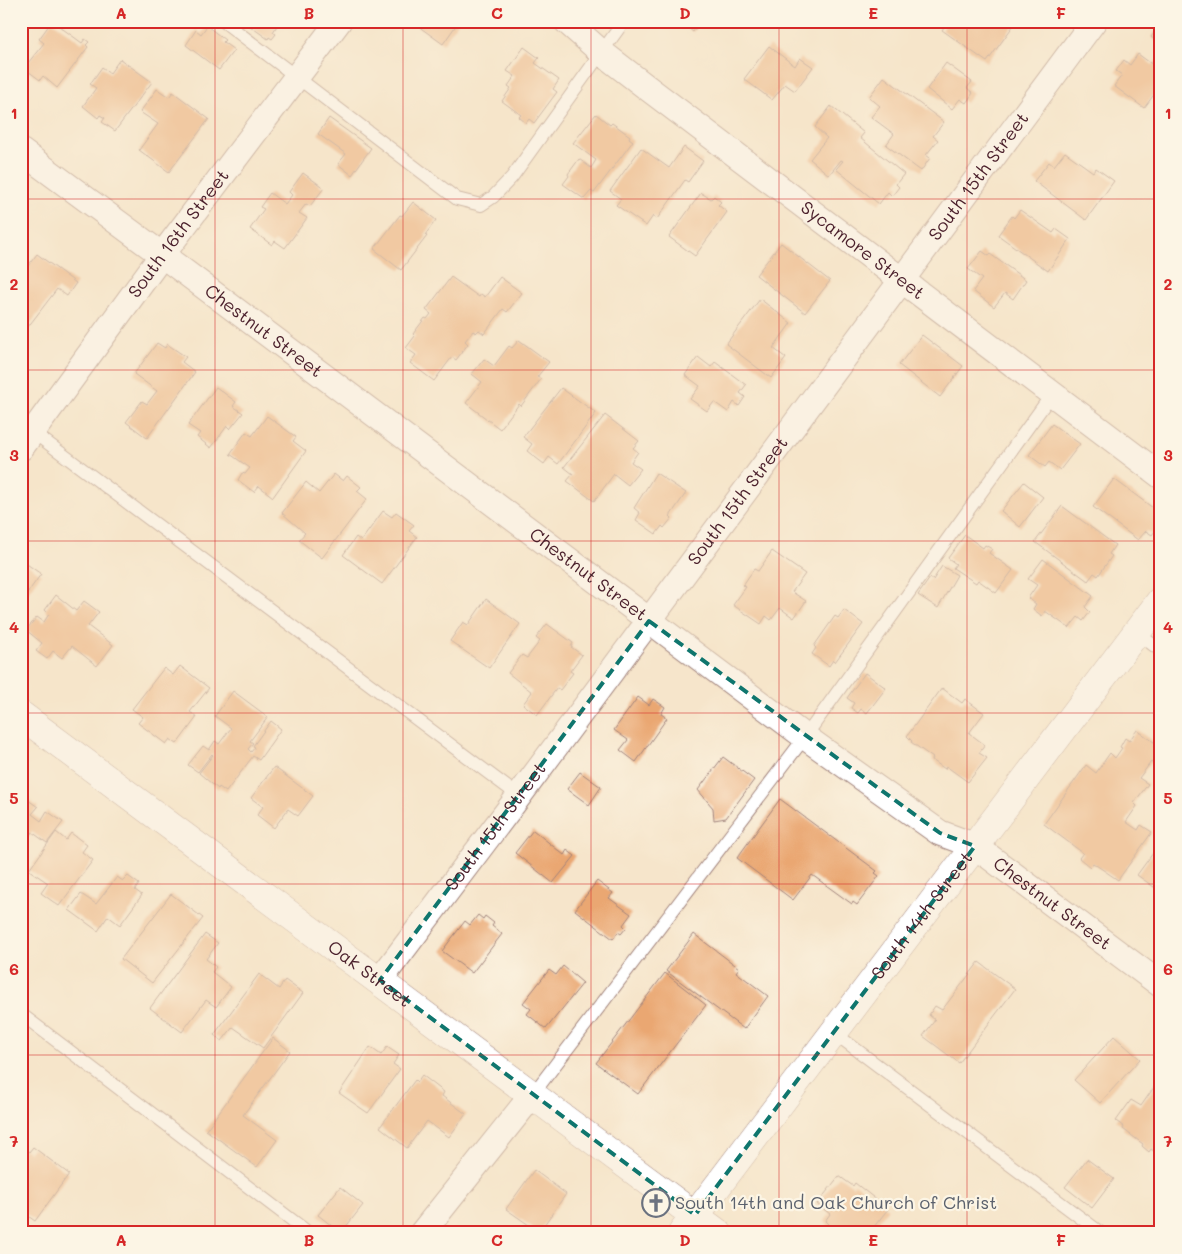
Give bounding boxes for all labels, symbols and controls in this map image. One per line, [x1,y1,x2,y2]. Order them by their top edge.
text: A [115,2,127,23]
text: B [304,2,314,23]
text: C [491,2,503,23]
text: D [679,2,691,23]
text: E [868,2,878,23]
text: F [1056,2,1066,23]
text: 1 [10,102,18,123]
text: 1 [1164,102,1172,123]
street label: South 15th Street [922,107,1033,245]
street label: South 16th Street [122,164,234,302]
street label: Sycamore Street [796,195,930,304]
text: 2 [10,273,19,294]
text: 2 [1164,273,1173,294]
street label: Chestnut Street [200,278,328,382]
street label: South 15th Street [682,431,793,569]
text: 3 [9,444,19,465]
text: 3 [1163,444,1173,465]
street label: Chestnut Street [525,522,653,626]
text: 4 [9,616,19,637]
text: 4 [1163,616,1173,637]
street label: South 15th Street [439,757,551,895]
text: 5 [9,787,19,808]
text: 5 [1163,787,1173,808]
street label: South 14th Street [865,846,978,984]
street label: Chestnut Street [989,851,1117,955]
street label: Oak Street [323,934,416,1012]
text: 6 [9,958,19,979]
text: 6 [1163,958,1173,979]
text: 7 [10,1130,19,1151]
text: 7 [1164,1130,1173,1151]
church icon: South 14th and Oak Church of Christ [641,1188,671,1218]
place label: South 14th and Oak Church of Christ [675,1190,997,1214]
text: A [115,1229,127,1250]
text: B [304,1229,314,1250]
text: C [491,1229,503,1250]
text: D [679,1229,691,1250]
text: E [868,1229,878,1250]
text: F [1056,1229,1066,1250]

